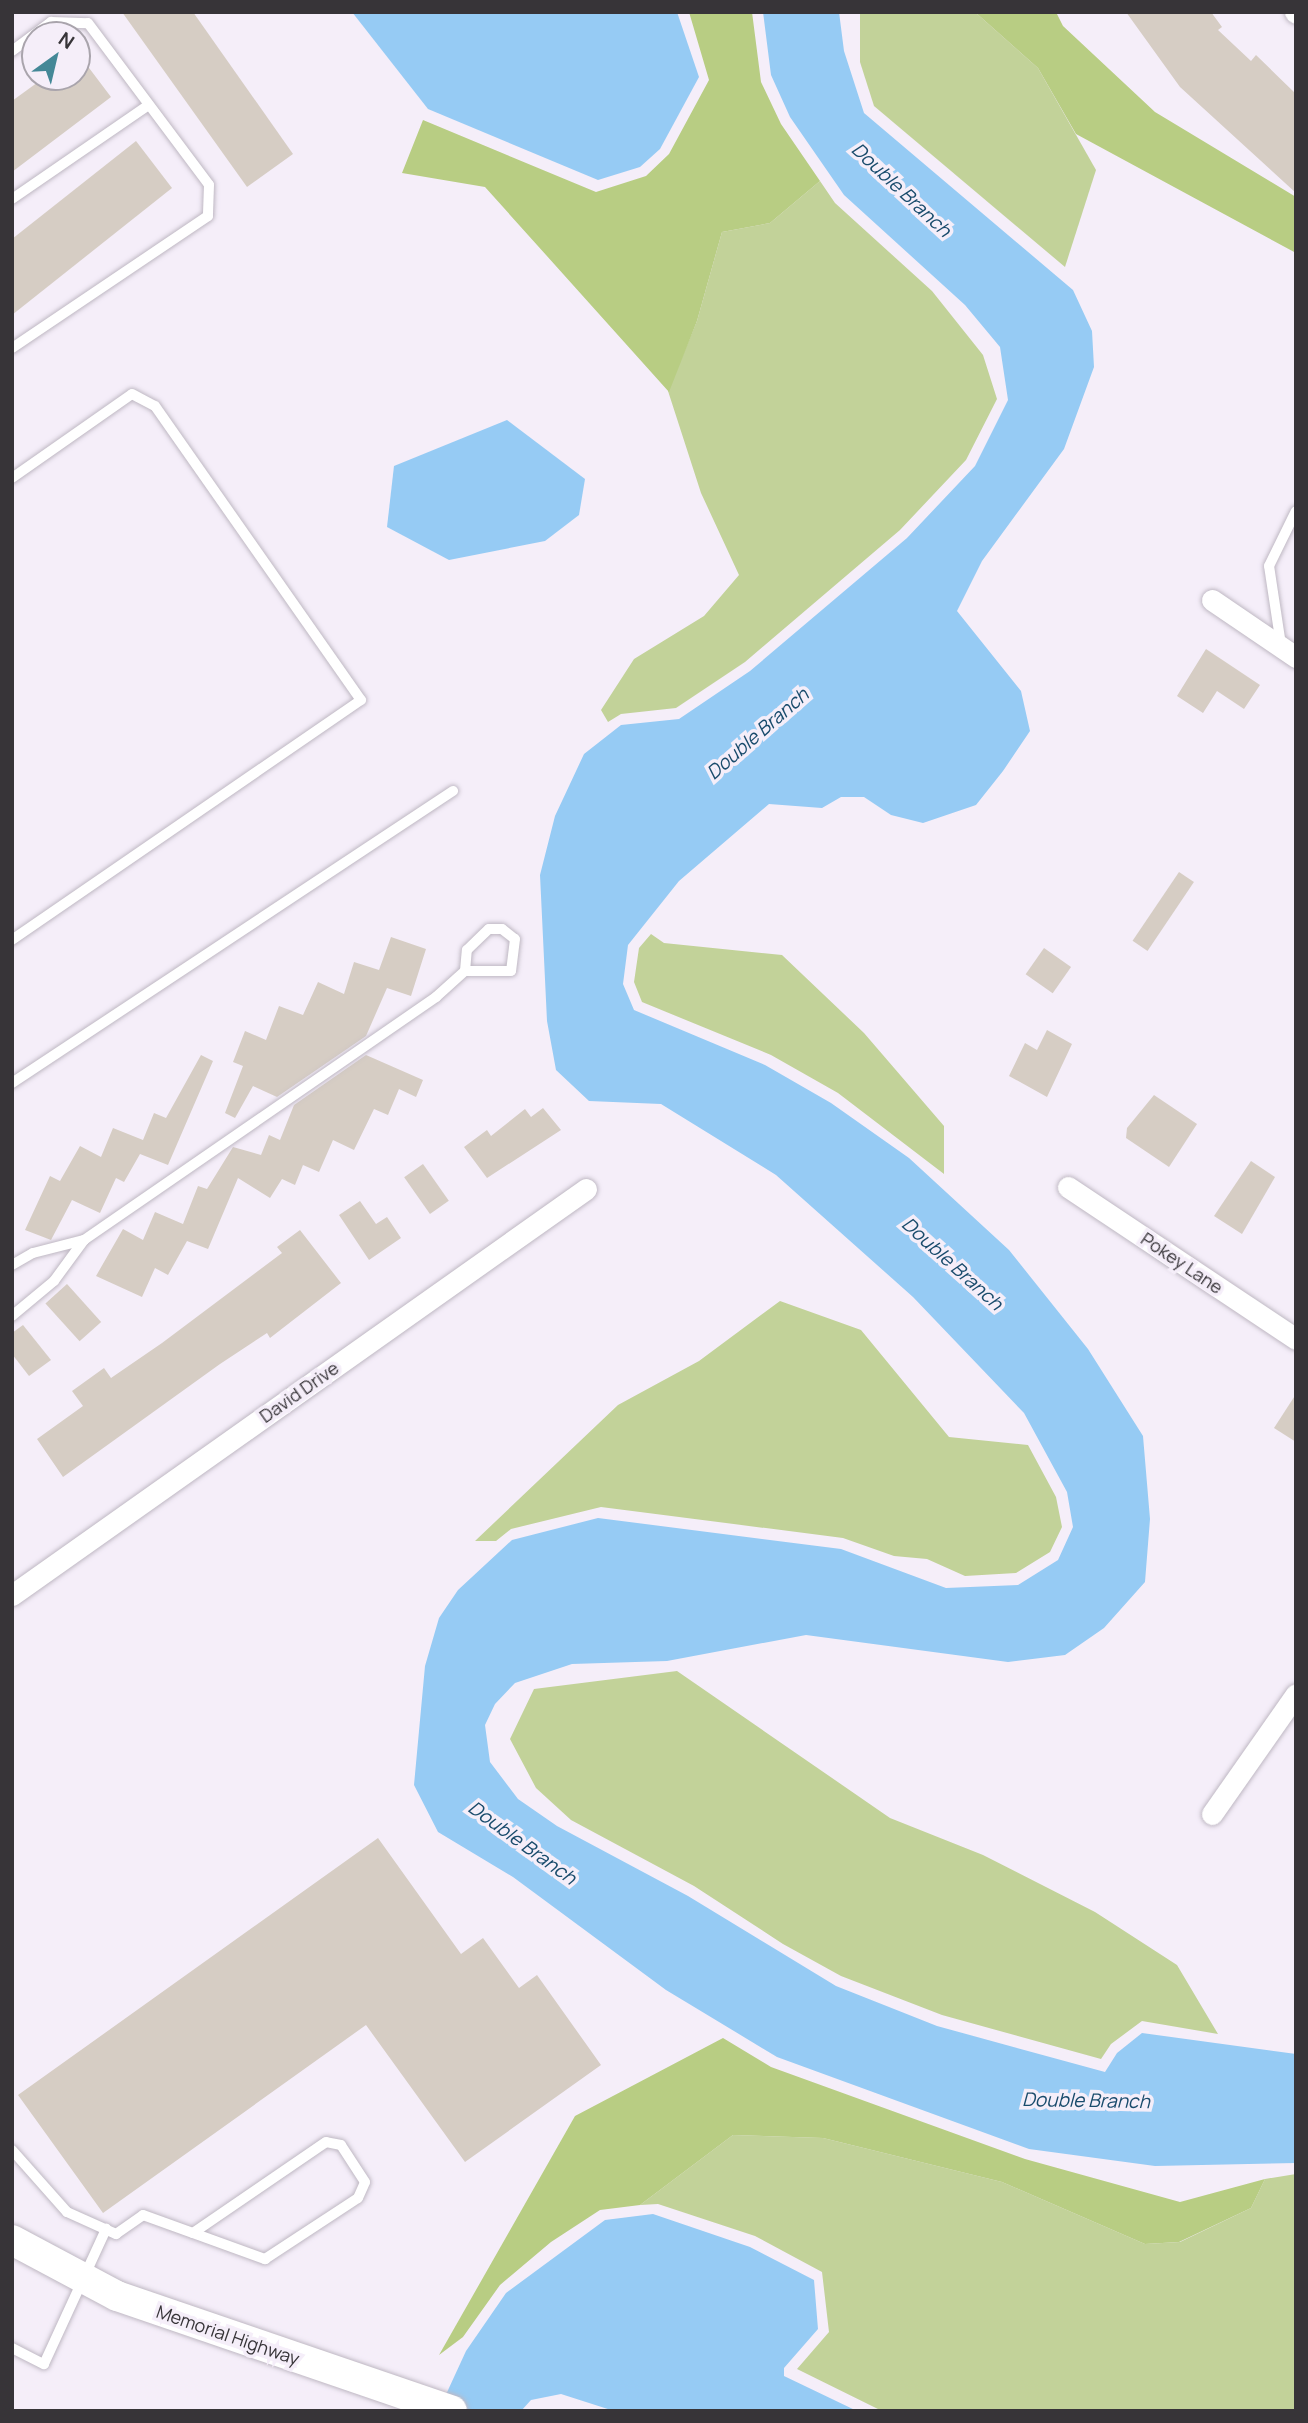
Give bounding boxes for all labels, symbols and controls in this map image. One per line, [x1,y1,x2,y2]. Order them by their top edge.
north arrow [21,21,91,91]
text: N [54,26,80,55]
water label: Double Branch [847,138,955,242]
water label: Double Branch [702,684,814,784]
water label: Double Branch [897,1213,1007,1315]
street label: Pokey Lane [1137,1228,1227,1298]
street label: David Drive [255,1357,343,1427]
water label: Double Branch [464,1796,580,1890]
water label: Double Branch [1022,2088,1150,2114]
street label: Memorial Highway [154,2300,302,2370]

